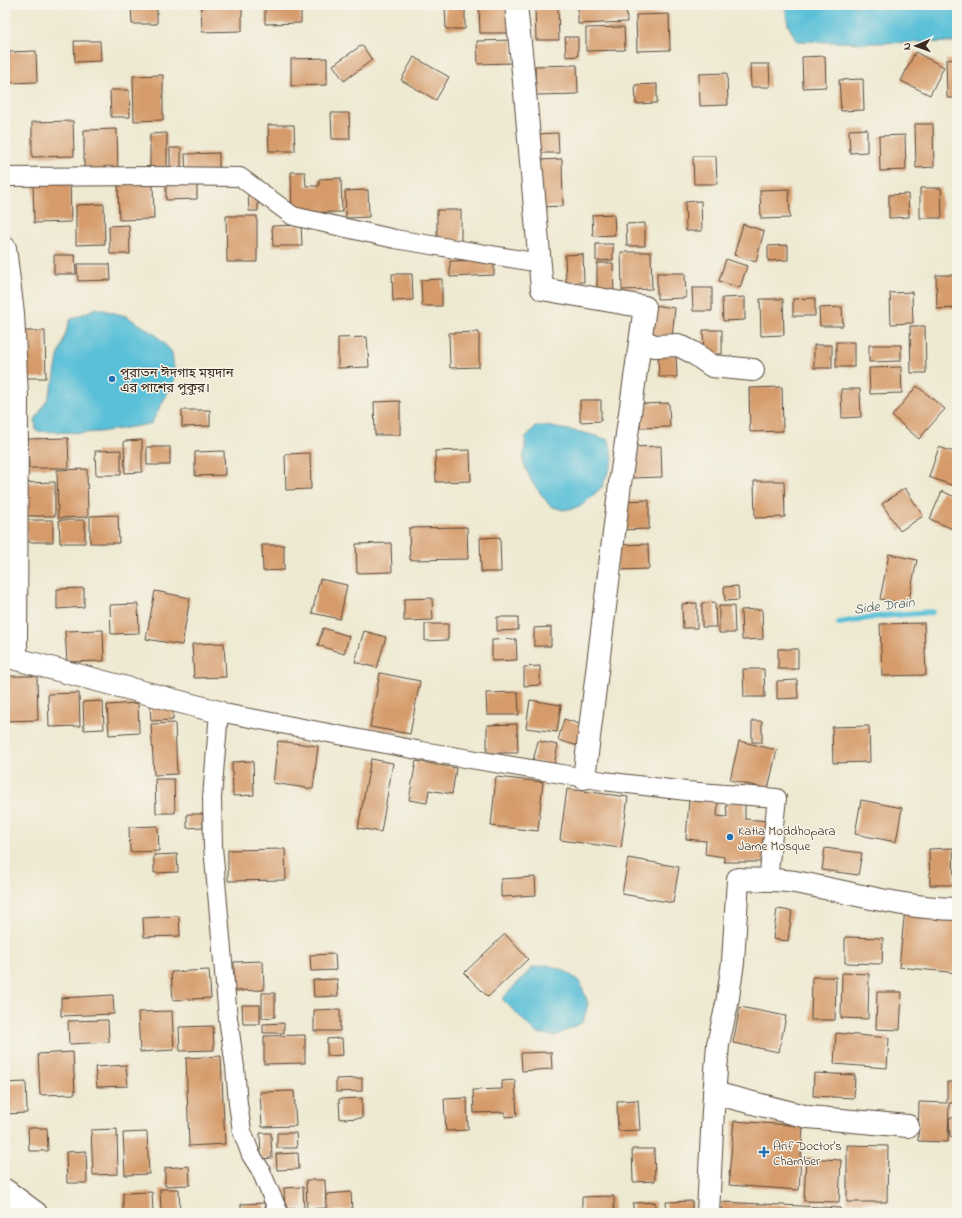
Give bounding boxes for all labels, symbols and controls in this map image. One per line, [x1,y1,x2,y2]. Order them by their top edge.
north arrow [896,26,936,66]
text: N [899,42,915,50]
place label: পুরাতন ঈদগাহ ময়দান এর পাশের পুকুর। [120,364,234,398]
marker: পুরাতন ঈদগাহ ময়দান এর পাশের পুকুর। [107,374,117,384]
water label: Side Drain [853,592,917,621]
place label: Katia Moddhopara Jame Mosque [738,822,836,856]
marker: Katia Moddhopara Jame Mosque [725,832,735,842]
place label: Arif Doctor's Chamber [773,1137,842,1171]
marker: Arif Doctor's Chamber [758,1146,770,1158]

